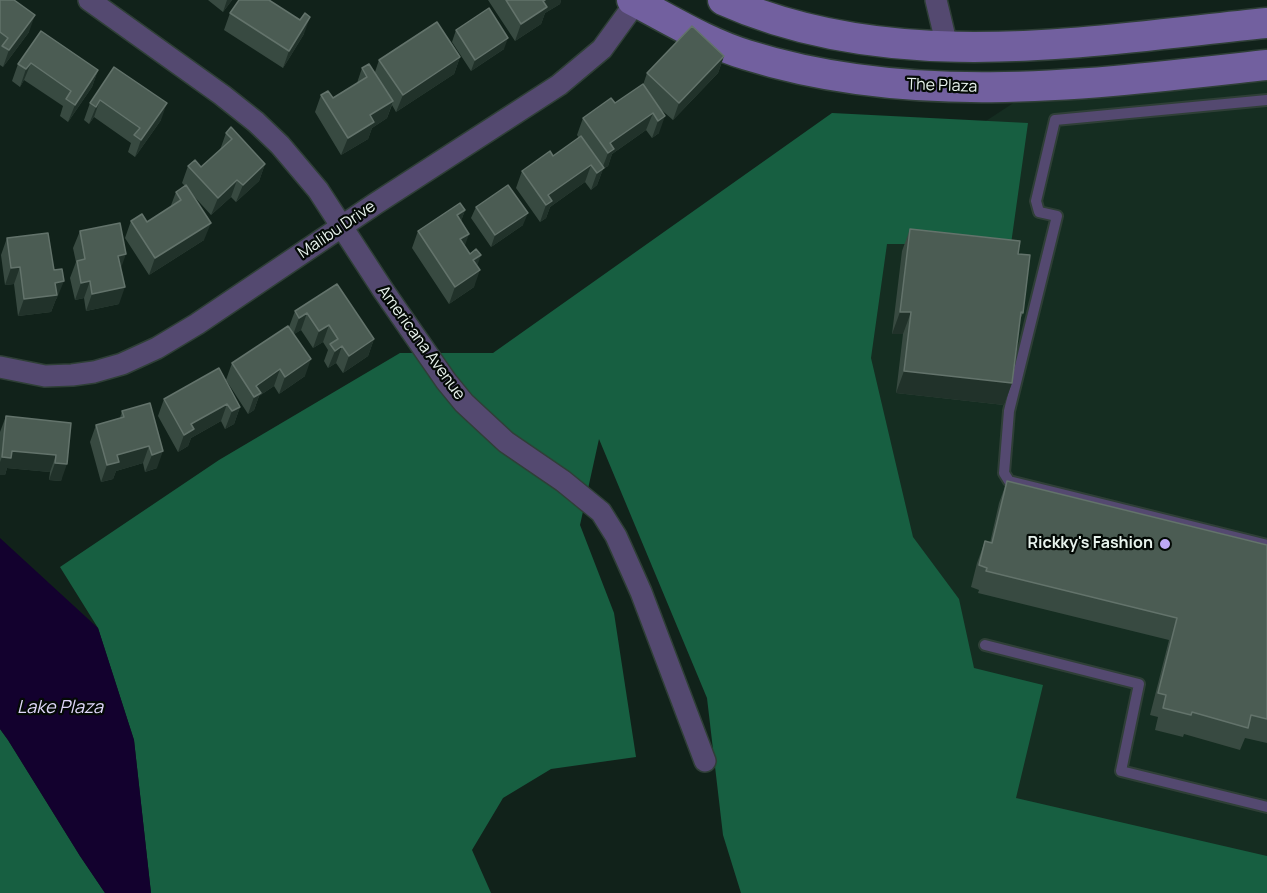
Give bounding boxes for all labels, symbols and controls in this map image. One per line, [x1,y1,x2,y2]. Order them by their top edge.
street label: The Plaza [906,75,978,97]
street label: Malibu Drive [295,197,379,263]
street label: Americana Avenue [373,282,469,404]
place label: Rickky's Fashion [1027,534,1153,554]
marker: Rickky's Fashion [1158,537,1172,551]
water label: Lake Plaza [17,697,103,719]

